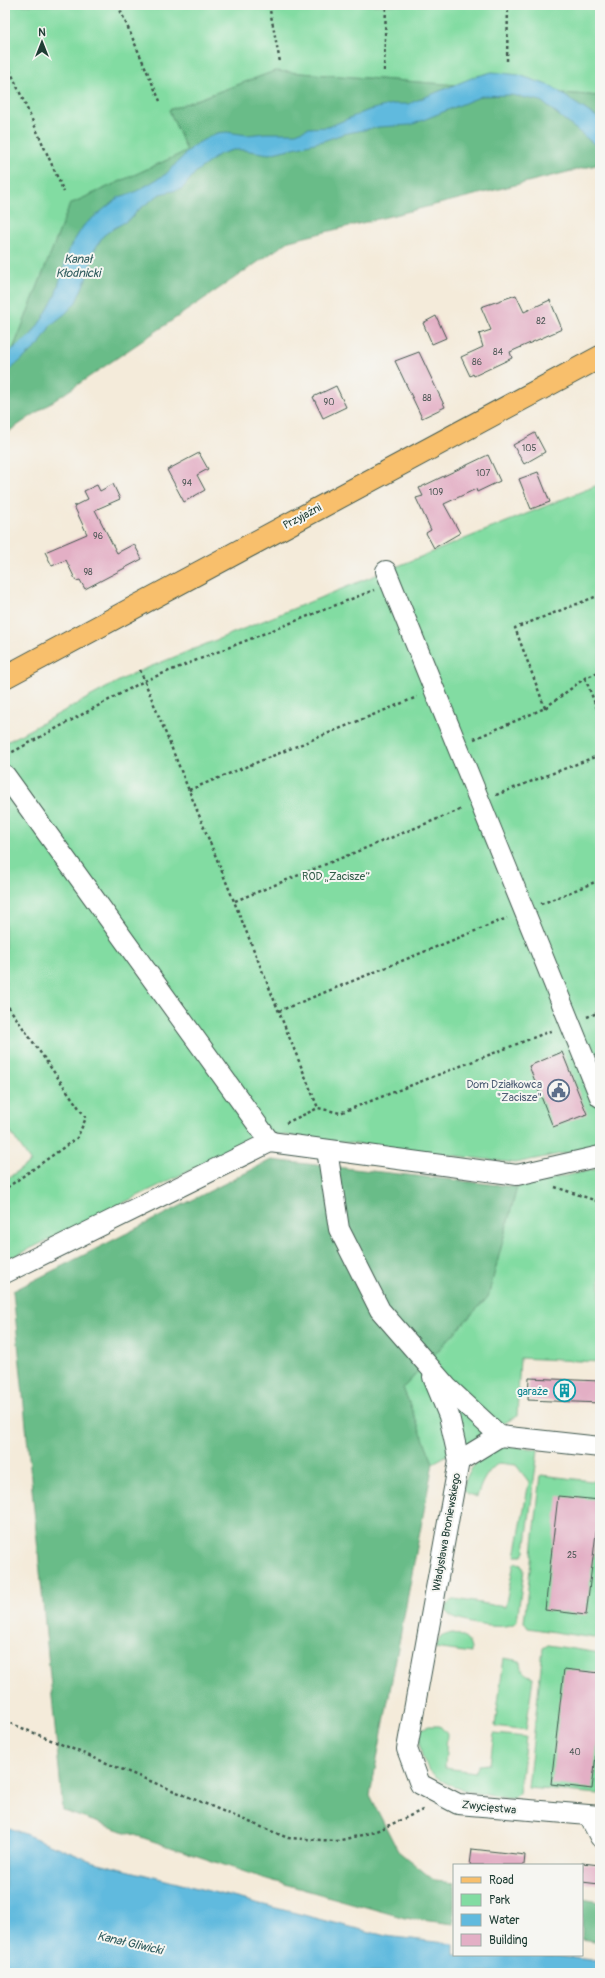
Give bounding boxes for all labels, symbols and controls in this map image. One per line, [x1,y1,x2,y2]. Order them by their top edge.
north arrow [22,22,62,62]
text: N [38,26,46,39]
water label: Kanał Kłodnicki [56,252,102,281]
house number: 82 [536,316,546,327]
house number: 84 [493,347,504,358]
house number: 86 [472,357,482,368]
house number: 88 [422,393,432,404]
house number: 90 [324,397,334,408]
house number: 105 [522,443,536,454]
house number: 107 [476,468,490,479]
house number: 94 [182,478,193,489]
house number: 109 [429,487,444,498]
street label: Przyjaźni [281,501,324,532]
house number: 96 [93,531,103,542]
house number: 98 [83,567,93,578]
park label: ROD „Zacisze” [302,870,370,883]
public building icon: Dom Działkowca "Zacisze" [545,1077,571,1103]
place label: Dom Działkowca "Zacisze" [466,1078,542,1104]
building icon: garaże [551,1378,577,1404]
place label: garaże [517,1385,549,1398]
street label: Władysława Broniewskiego [430,1472,463,1592]
house number: 25 [567,1550,577,1561]
house number: 40 [569,1747,581,1758]
street label: Zwycięstwa [461,1798,517,1817]
legend [453,1864,583,1956]
text: Road [489,1873,514,1888]
text: Park [489,1893,510,1908]
text: Water [489,1913,520,1928]
water label: Kanał Gliwicki [96,1929,166,1959]
text: Building [489,1933,528,1948]

